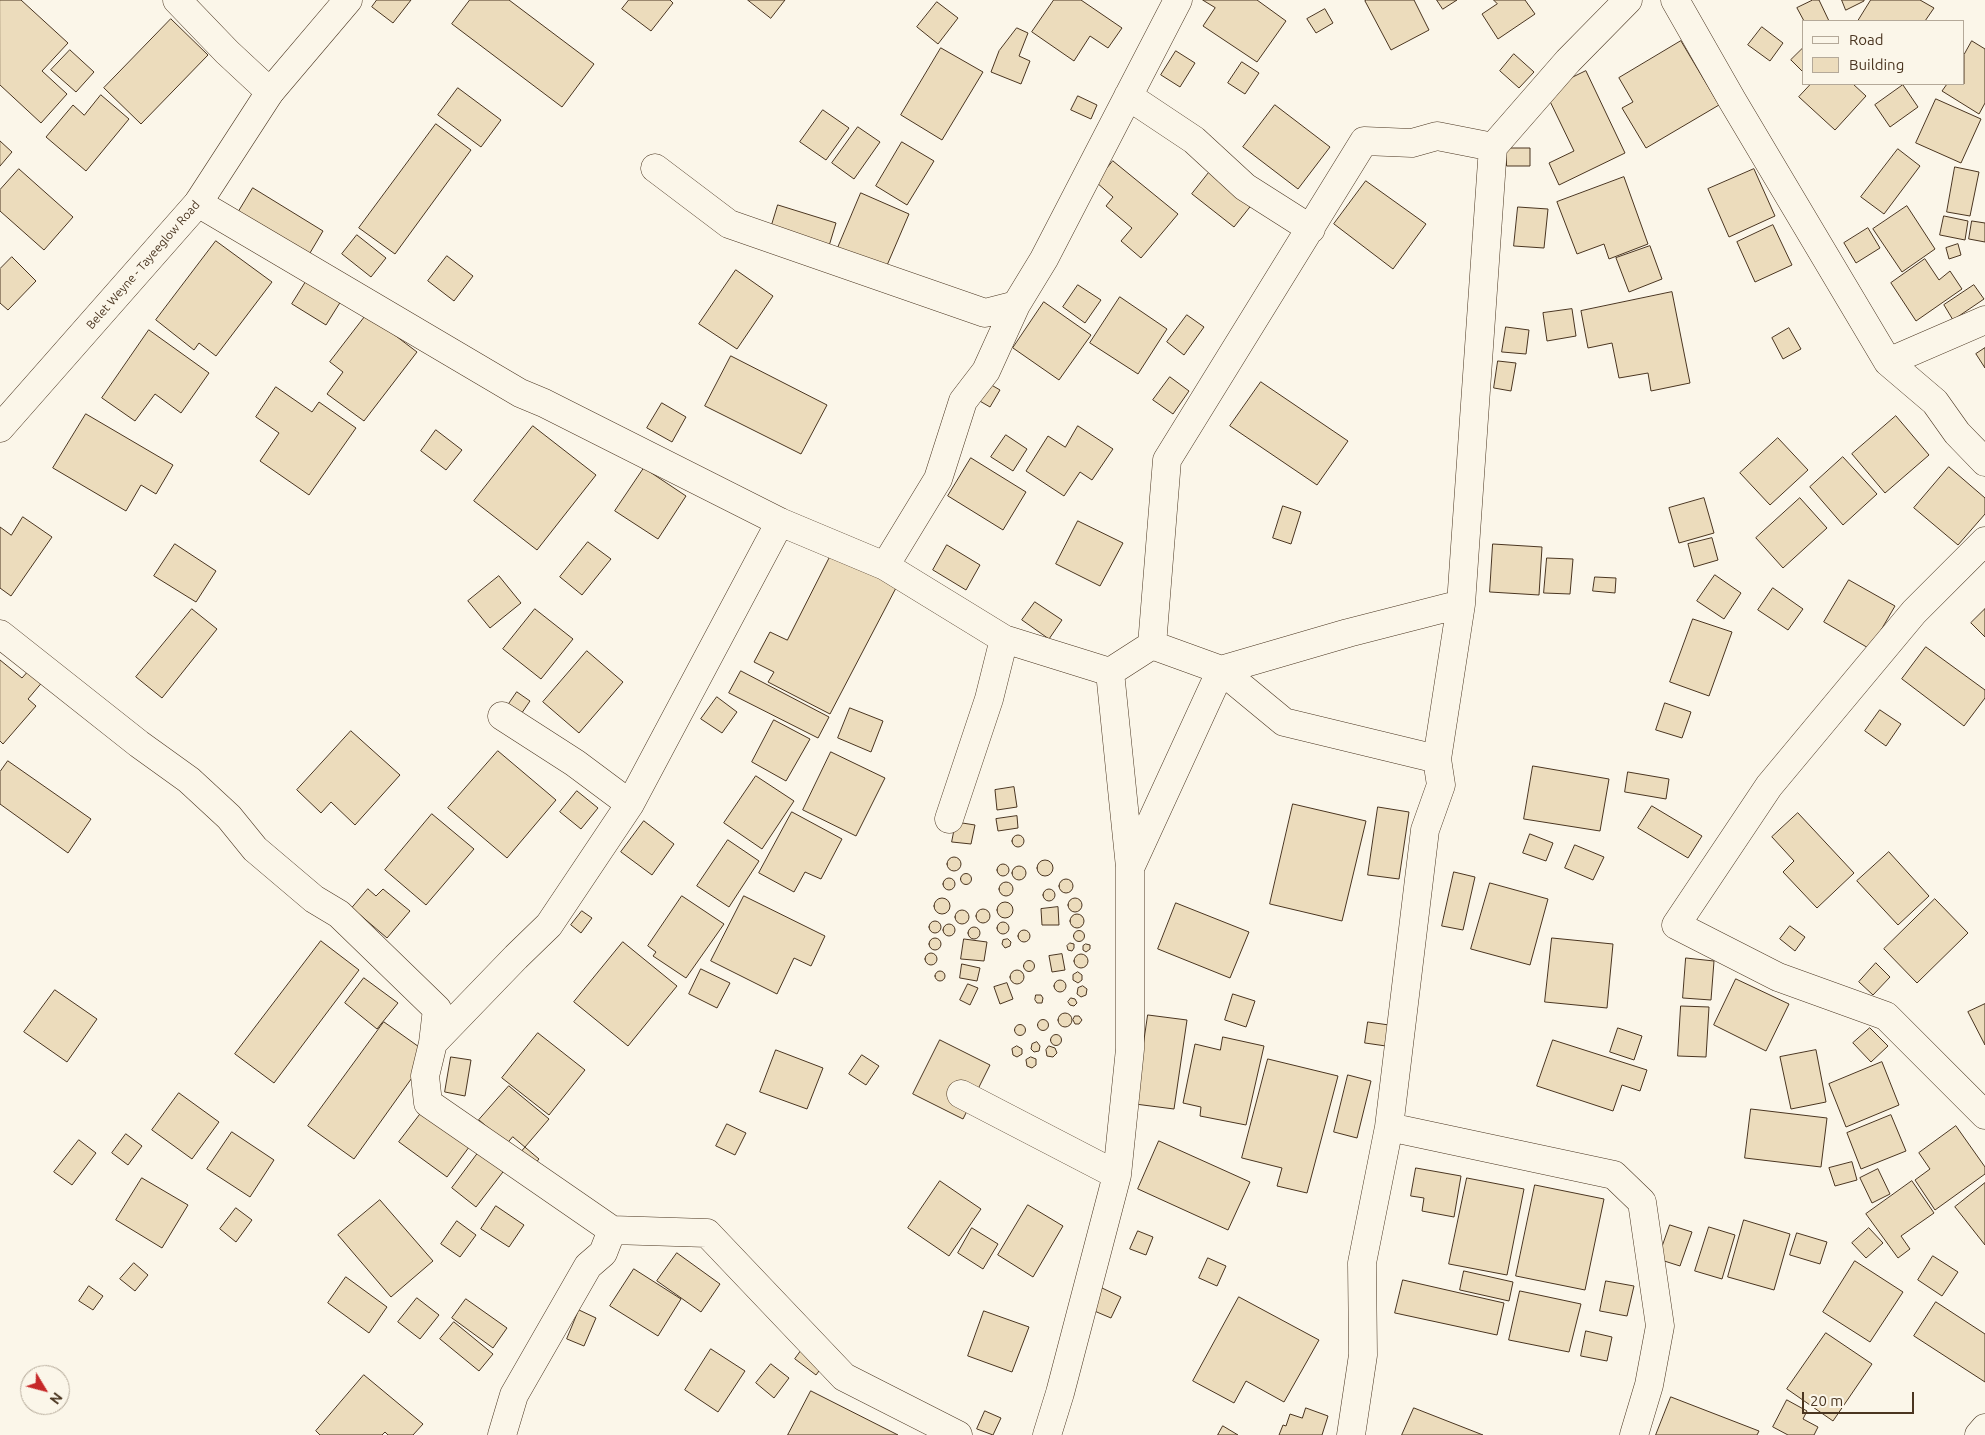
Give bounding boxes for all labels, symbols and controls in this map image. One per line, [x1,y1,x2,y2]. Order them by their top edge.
legend [1802,20,1965,85]
text: Road [1849,31,1884,48]
text: Building [1849,56,1904,73]
street label: Belet Weyne - Tayeeglow Road [83,198,203,332]
north arrow [20,1365,70,1415]
scale bar [1805,1382,1918,1414]
text: N [47,1389,66,1407]
text: 20 m [1810,1392,1843,1409]

